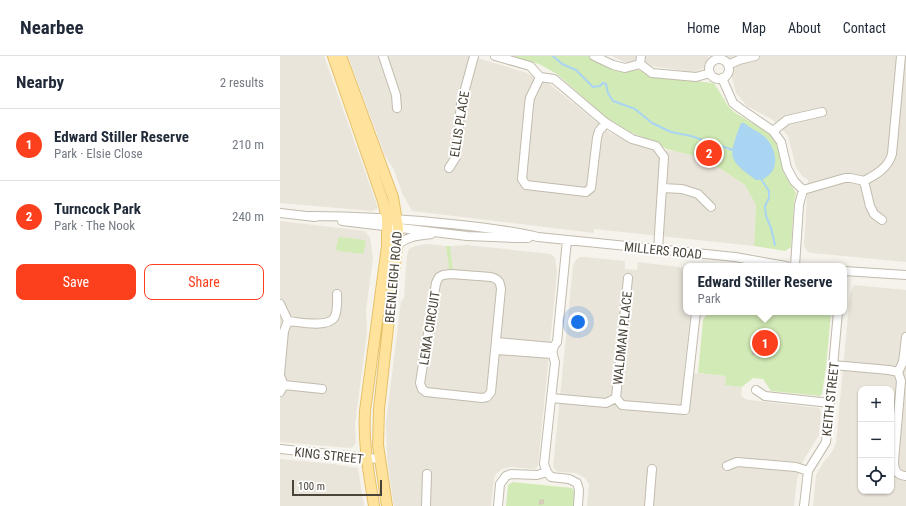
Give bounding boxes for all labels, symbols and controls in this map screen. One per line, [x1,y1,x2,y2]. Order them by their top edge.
text: Nearbee [20,16,84,39]
text: Home [687,20,720,36]
text: Map [742,20,766,36]
text: About [788,20,821,36]
text: Contact [843,20,886,36]
text: Nearby [16,72,64,92]
text: 2 results [220,75,264,90]
street label: ELLIS PLACE [447,90,472,158]
text: Edward Stiller Reserve [54,128,189,146]
text: 1 [26,137,32,152]
text: 210 m [232,137,264,152]
pin: 2 [696,138,722,168]
text: Park · Elsie Close [54,146,143,161]
text: Turncock Park [54,200,141,218]
text: 2 [26,209,32,224]
text: 240 m [232,209,264,224]
text: Park · The Nook [54,218,135,233]
street label: BEENLEIGH ROAD [382,230,405,324]
street label: MILLERS ROAD [623,239,703,262]
popup [683,263,847,315]
button: Save [16,264,136,300]
button: Share [144,264,264,300]
text: Edward Stiller Reserve [698,273,832,291]
street label: LEMA CIRCUIT [416,290,443,366]
street label: WALDMAN PLACE [610,291,635,386]
text: Park [698,291,721,306]
your location [568,312,588,332]
pin: 1 [752,328,778,358]
street label: KEITH STREET [819,361,842,437]
map controls [858,386,894,494]
button: + [858,386,894,422]
button: − [858,422,894,458]
street label: KING STREET [294,444,364,467]
button: locate [858,458,894,494]
scale bar [292,478,382,497]
text: 100 m [298,480,325,493]

